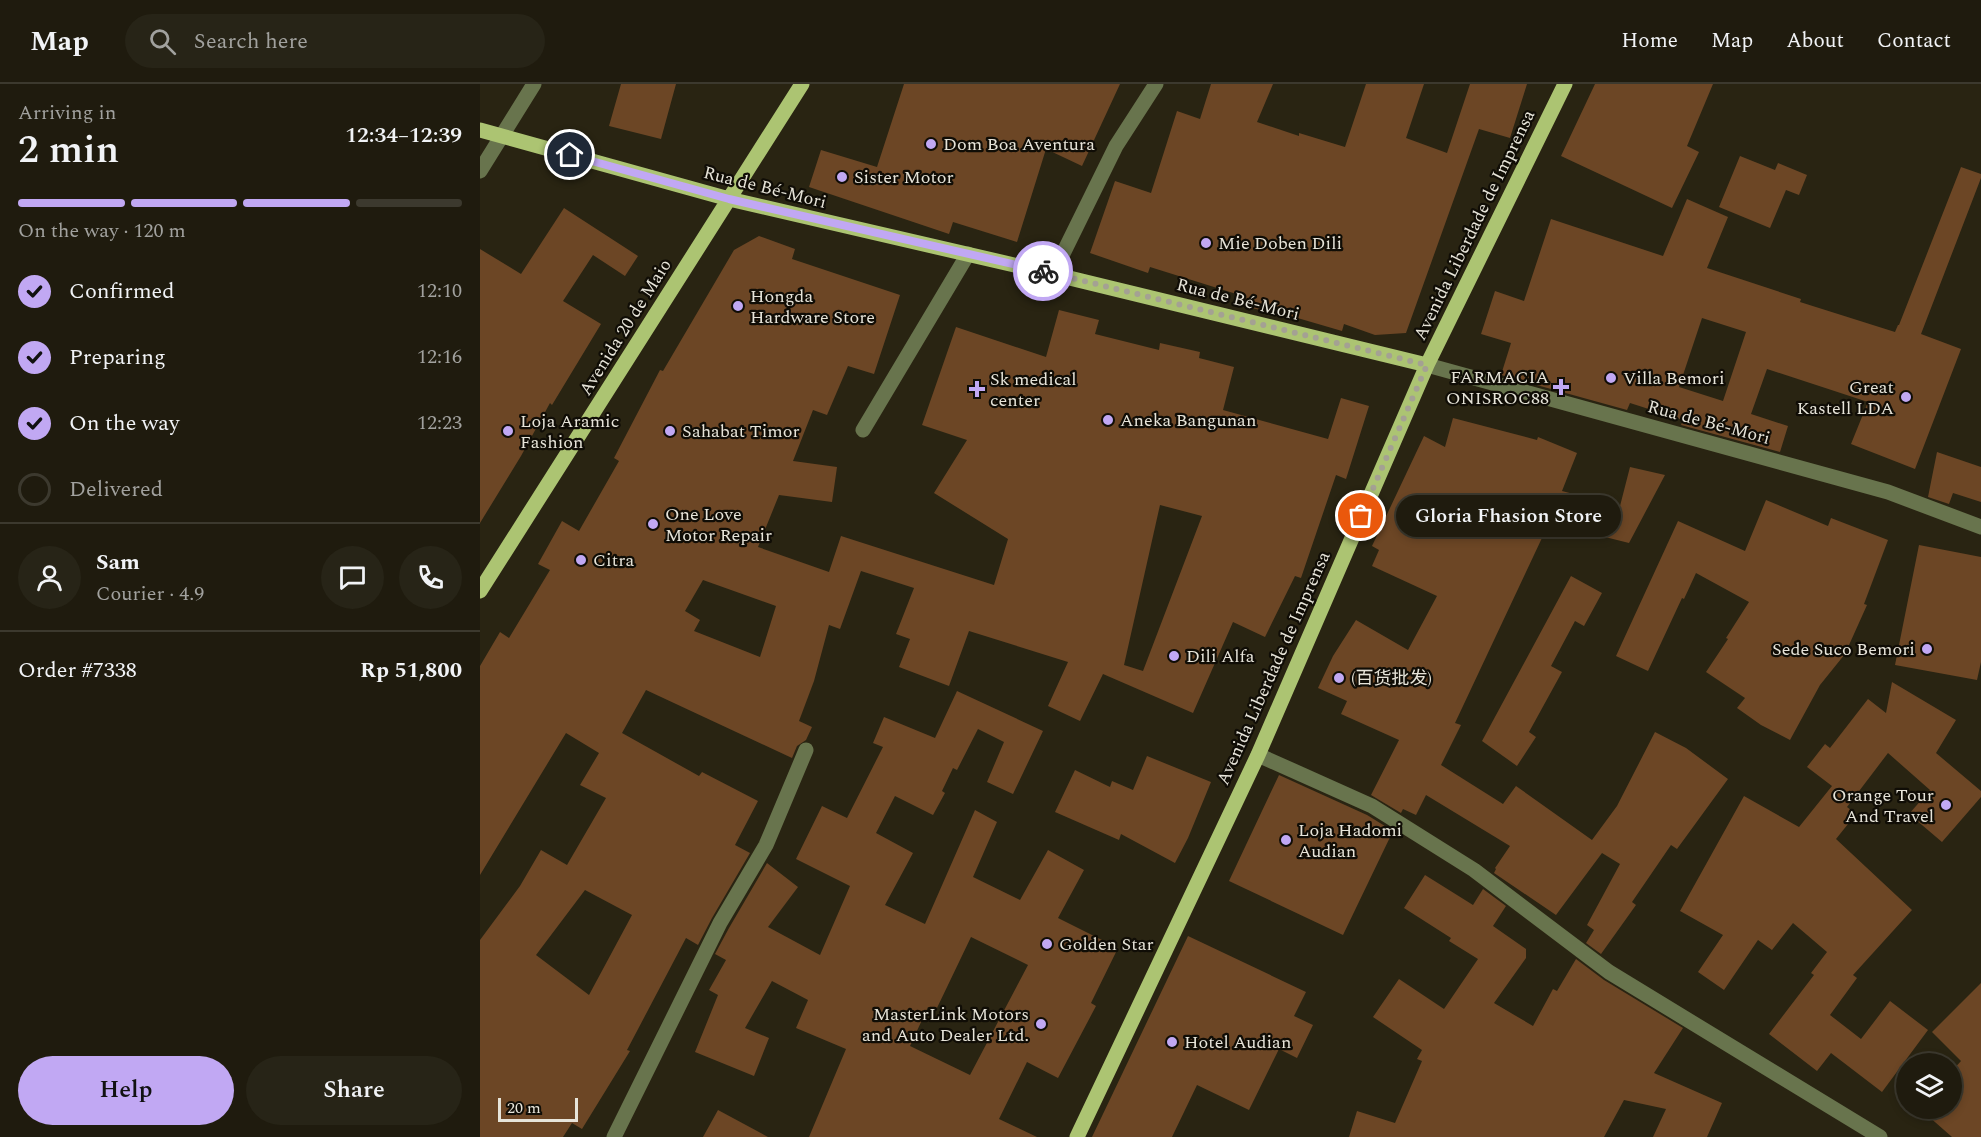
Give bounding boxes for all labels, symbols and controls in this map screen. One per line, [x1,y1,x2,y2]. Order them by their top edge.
search box [125,14,545,68]
text: Map [30,20,89,63]
icon: search [146,25,179,58]
text: Search here [194,25,308,58]
text: Home [1621,25,1678,57]
text: Map [1711,25,1753,57]
text: About [1786,25,1844,57]
text: Contact [1877,25,1951,57]
text: Arriving in [18,98,116,128]
street label: Avenida Liberdade de Imprensa [1407,105,1542,345]
text: 12:34–12:39 [345,119,462,152]
text: 2 min [18,121,119,180]
pin [544,129,595,180]
place label: Dom Boa Aventura [943,131,1095,158]
marker: Dom Boa Aventura [924,137,938,151]
icon: home [553,138,586,171]
street label: Rua de Bé-Mori [700,159,829,216]
place label: Sister Motor [854,164,954,191]
marker: Sister Motor [835,170,849,184]
text: On the way · 120 m [18,216,186,246]
place label: Mie Doben Dili [1218,230,1342,257]
marker: Mie Doben Dili [1199,236,1213,250]
courier [1013,241,1073,301]
street label: Avenida 20 de Maio [572,254,678,401]
icon: bike [1027,255,1060,288]
street label: Rua de Bé-Mori [1173,271,1302,328]
icon: check [18,275,51,308]
text: Confirmed [69,275,175,308]
text: 12:10 [417,276,462,306]
place label: Hongda Hardware Store [750,283,875,331]
marker: Hongda Hardware Store [731,299,745,313]
icon: check [18,341,51,374]
text: Preparing [69,341,166,374]
text: 12:16 [417,342,462,372]
place label: FARMACIA ONISROC88 [1446,364,1549,412]
place label: Villa Bemori [1623,365,1725,392]
place label: Sk medical center [990,366,1077,414]
marker: Villa Bemori [1604,371,1618,385]
place label: Great Kastell LDA [1797,374,1894,422]
marker: Sk medical center [968,380,986,398]
marker: FARMACIA ONISROC88 [1554,380,1568,394]
marker: Great Kastell LDA [1899,390,1913,404]
street label: Rua de Bé-Mori [1645,393,1773,452]
icon: check [18,407,51,440]
text: On the way [69,407,180,440]
place label: Aneka Bangunan [1120,407,1256,434]
text: 12:23 [417,408,462,438]
place label: Loja Aramic Fashion [520,408,619,456]
marker: Aneka Bangunan [1101,413,1115,427]
place label: Sahabat Timor [682,418,800,445]
marker: Loja Aramic Fashion [501,424,515,438]
marker: Sahabat Timor [663,424,677,438]
text: Delivered [69,473,163,506]
pin [1335,490,1386,541]
callout: Gloria Fhasion Store [1397,495,1622,537]
icon: bag [1344,499,1377,532]
place label: One Love Motor Repair [665,501,772,549]
text: Gloria Fhasion Store [1415,501,1602,531]
marker: One Love Motor Repair [646,517,660,531]
button: person [18,546,81,609]
text: Sam [96,546,140,579]
button: chat [321,546,384,609]
button: phone [399,546,462,609]
place label: Citra [593,547,635,574]
street label: Avenida Liberdade de Imprensa [1210,547,1337,790]
marker: Citra [574,553,588,567]
text: Courier · 4.9 [96,579,204,609]
place label: Sede Suco Bemori [1772,636,1915,663]
marker: Sede Suco Bemori [1920,642,1934,656]
place label: Dili Alfa [1186,643,1255,670]
marker: Dili Alfa [1167,649,1181,663]
text: Order #7338 [18,654,137,687]
text: Rp 51,800 [360,654,462,687]
place label: (百货批发) [1351,665,1432,692]
marker: (百货批发) [1332,671,1346,685]
place label: Orange Tour And Travel [1832,782,1934,830]
marker: Orange Tour And Travel [1939,798,1953,812]
place label: Loja Hadomi Audian [1298,817,1402,865]
marker: Loja Hadomi Audian [1279,833,1293,847]
place label: Golden Star [1059,931,1154,958]
marker: Golden Star [1040,937,1054,951]
place label: MasterLink Motors and Auto Dealer Ltd. [862,1001,1029,1049]
marker: MasterLink Motors and Auto Dealer Ltd. [1034,1017,1048,1031]
place label: Hotel Audian [1184,1029,1291,1056]
marker: Hotel Audian [1165,1035,1179,1049]
map controls [1896,1053,1962,1119]
button: layers [1896,1053,1962,1119]
button: Help [18,1056,234,1125]
button: Share [246,1056,462,1125]
scale bar [498,1095,578,1122]
text: 20 m [507,1096,541,1120]

